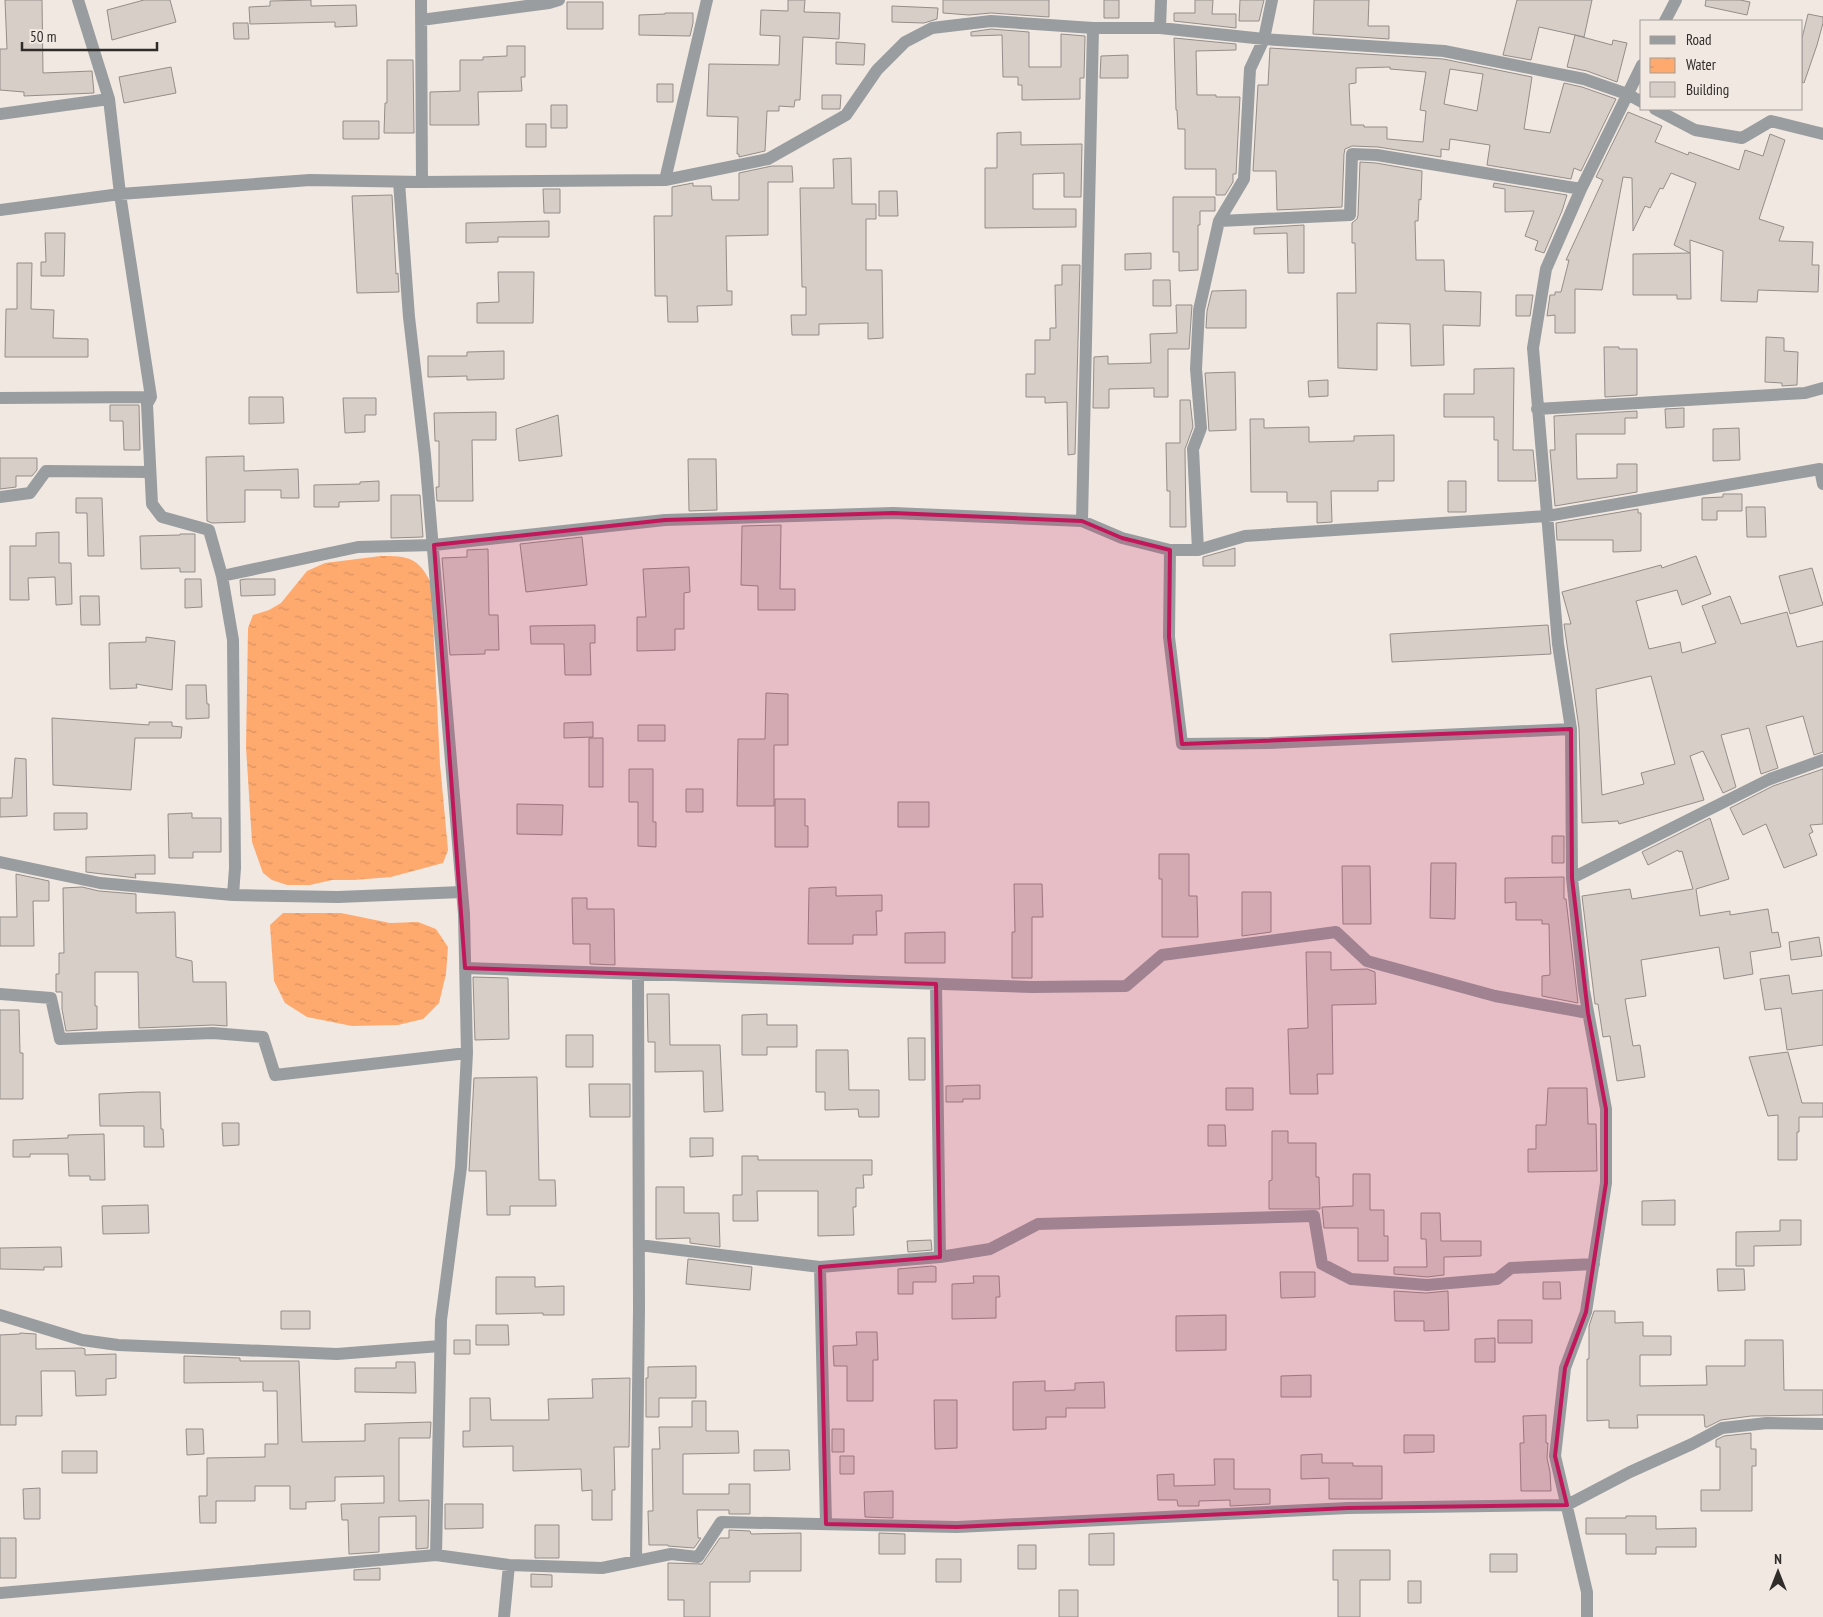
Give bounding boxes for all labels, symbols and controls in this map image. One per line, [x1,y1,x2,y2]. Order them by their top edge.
scale bar [22,20,158,52]
legend [1640,20,1803,110]
text: 50 m [30,27,56,46]
text: Road [1686,30,1712,49]
text: Water [1686,55,1717,74]
text: Building [1686,80,1729,99]
north arrow [1753,1547,1803,1597]
text: N [1774,1550,1782,1568]

